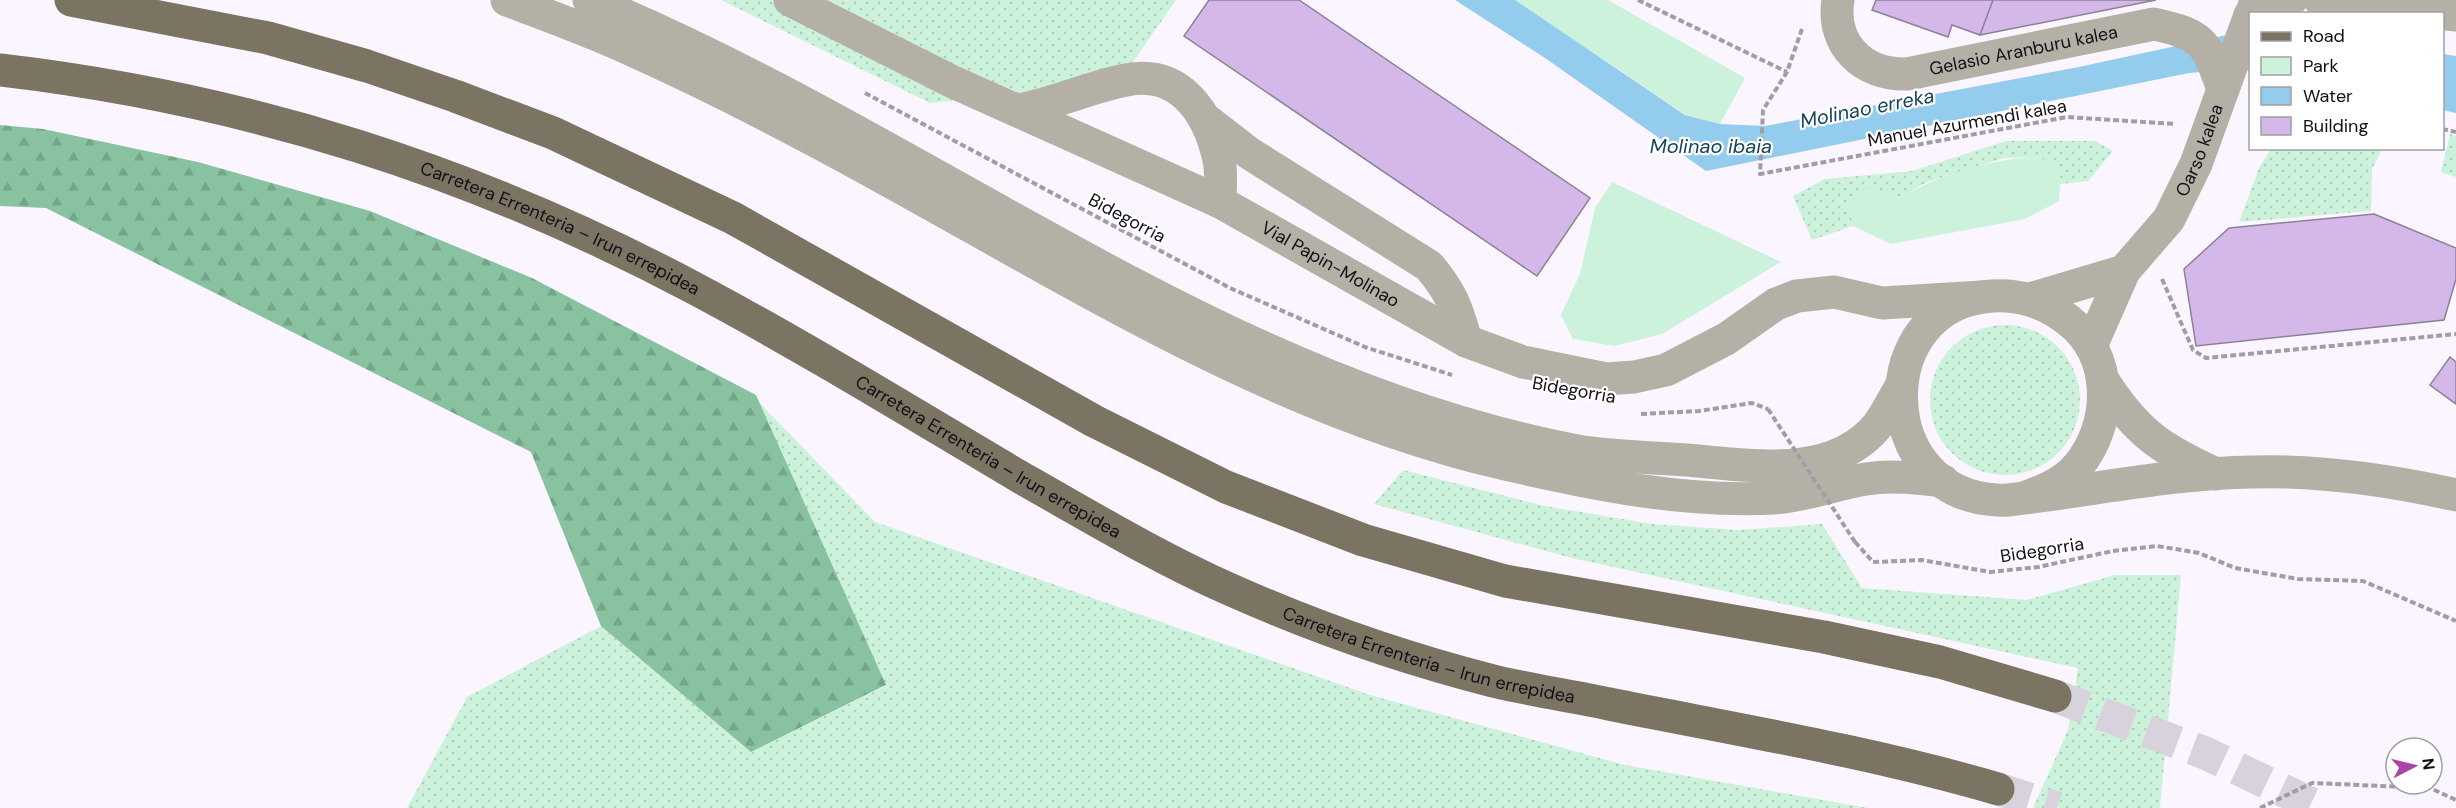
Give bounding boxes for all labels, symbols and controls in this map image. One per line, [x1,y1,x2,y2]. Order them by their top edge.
legend [2249,12,2444,150]
street label: Gelasio Aranburu kalea [1927,20,2120,81]
text: Road [2303,24,2345,48]
text: Park [2303,54,2339,78]
water label: Molinao erreka [1798,82,1936,134]
text: Water [2303,84,2353,108]
street label: Manuel Azurmendi kalea [1866,94,2068,152]
street label: Oarso kalea [2170,101,2229,201]
text: Building [2303,114,2368,138]
water label: Molinao ibaia [1650,133,1772,159]
street label: Carretera Errenteria – Irun errepidea [417,156,704,301]
street label: Bidegorria [1084,188,1170,248]
street label: Vial Papin-Molinao [1257,216,1404,313]
street label: Carretera Errenteria – Irun errepidea [851,370,1125,544]
street label: Bidegorria [1530,371,1618,409]
street label: Bidegorria [1998,532,2086,568]
street label: Carretera Errenteria – Irun errepidea [1279,601,1577,709]
north arrow [2384,736,2444,796]
text: N [2417,757,2440,771]

